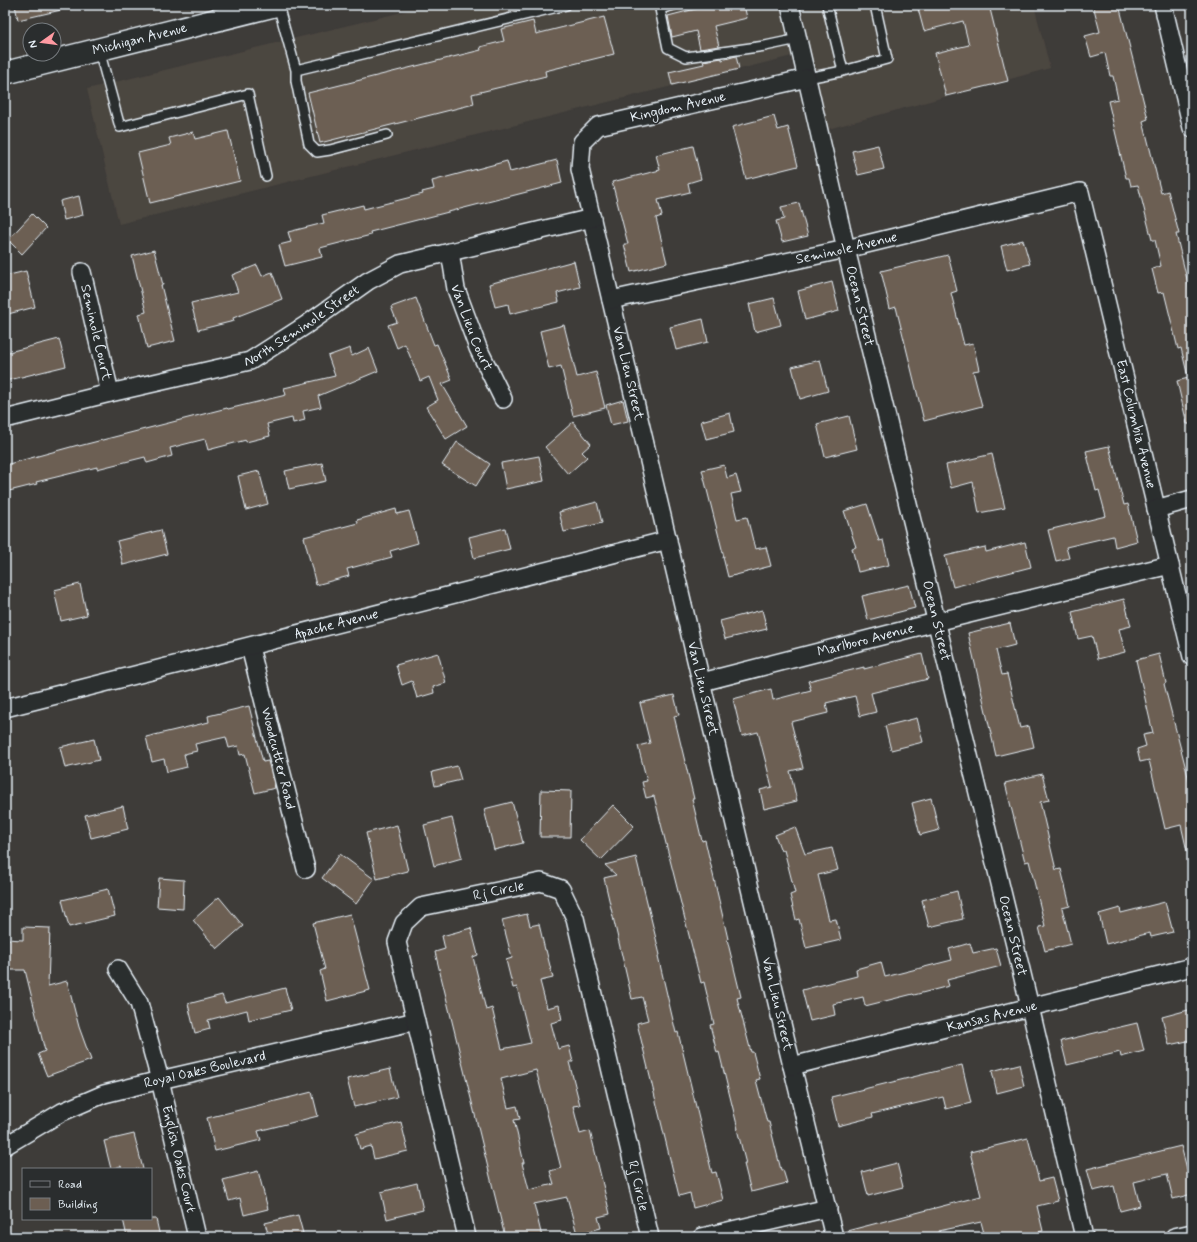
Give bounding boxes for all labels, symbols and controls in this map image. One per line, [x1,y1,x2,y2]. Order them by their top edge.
street label: Michigan Avenue [90,19,190,60]
north arrow [22,22,62,62]
text: N [26,39,41,49]
street label: Kingdom Avenue [629,87,728,128]
street label: Seminole Avenue [794,228,899,269]
street label: Ocean Street [841,264,878,348]
street label: North Seminole Street [243,281,363,371]
street label: Seminole Court [76,283,116,383]
street label: Van Lieu Court [446,283,497,374]
street label: Van Lieu Street [608,325,648,423]
street label: East Columbia Avenue [1112,358,1160,490]
street label: Ocean Street [918,579,955,663]
street label: Apache Avenue [293,605,380,644]
street label: Marlboro Avenue [815,619,916,661]
street label: Van Lieu Street [683,640,723,738]
street label: Woodcutter Road [257,706,300,811]
street label: Rj Circle [471,877,526,905]
street label: Ocean Street [994,894,1031,978]
street label: Van Lieu Street [758,955,797,1053]
street label: Kansas Avenue [945,997,1039,1036]
street label: Royal Oaks Boulevard [142,1047,268,1093]
street label: English Oaks Court [157,1104,200,1215]
street label: Rj Circle [623,1159,653,1213]
legend [22,1168,152,1220]
text: Road [58,1177,82,1193]
text: Building [58,1197,98,1214]

